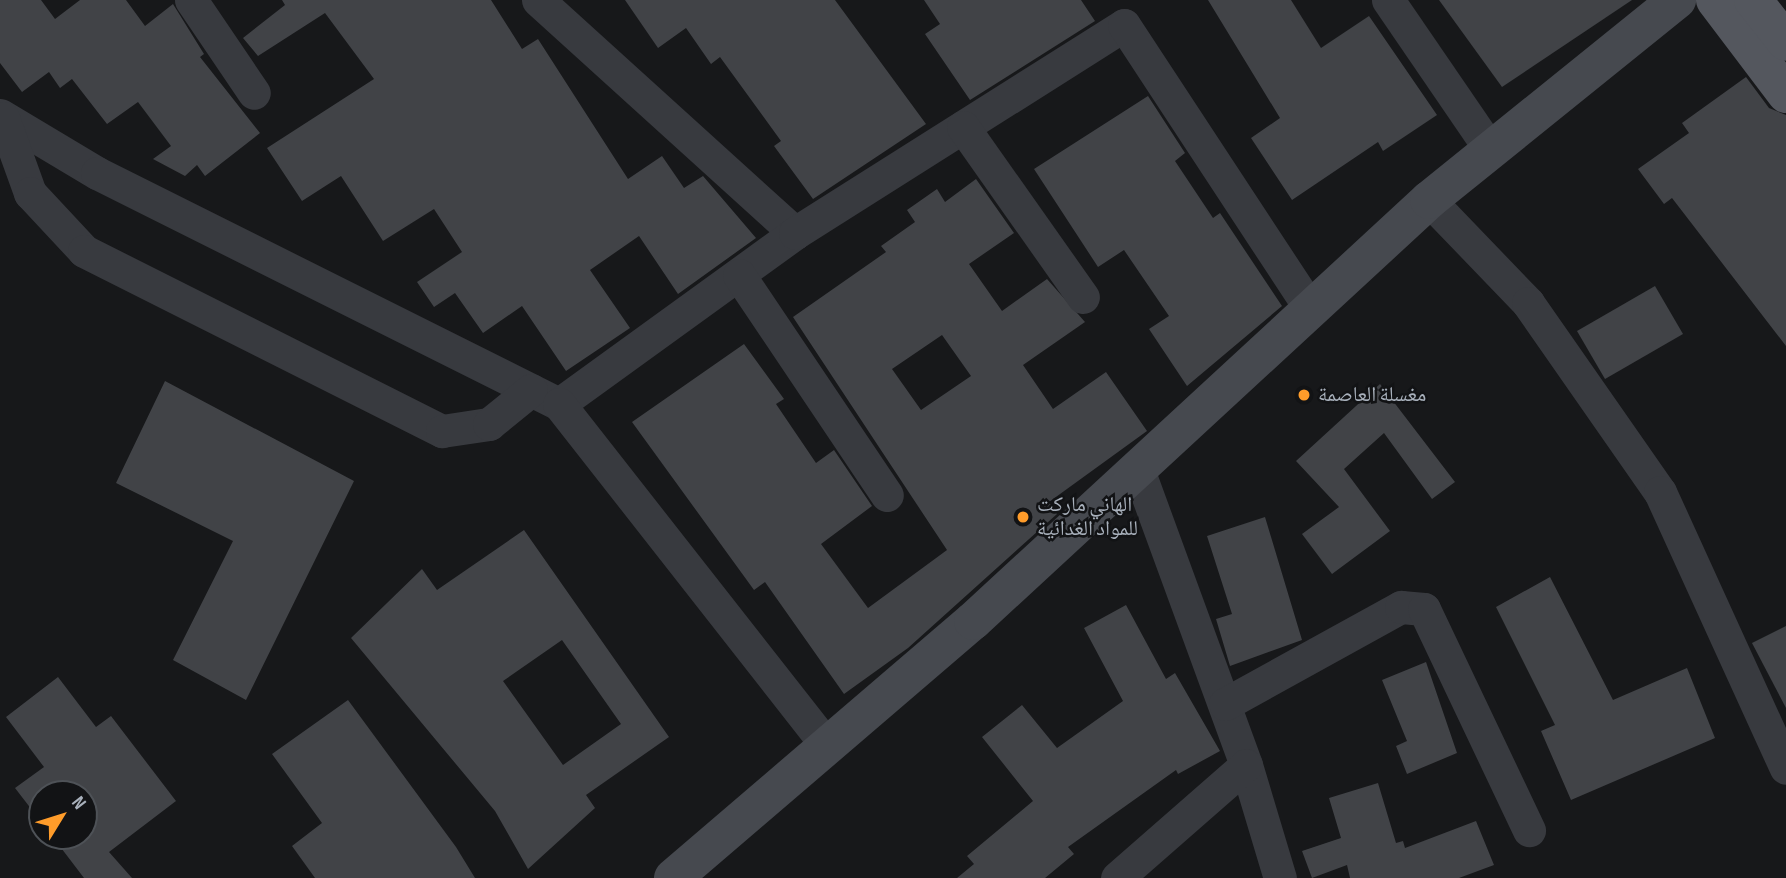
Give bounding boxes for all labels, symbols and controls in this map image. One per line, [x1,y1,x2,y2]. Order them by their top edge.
place label: مغسلة العاصمة [1318,382,1426,408]
marker: مغسلة العاصمة [1296,387,1312,403]
place label: الهاني ماركت للمواد الغدائية [1037,492,1138,542]
marker: الهاني ماركت للمواد الغدائية [1015,509,1031,525]
north arrow [28,780,98,850]
text: N [66,792,91,814]

